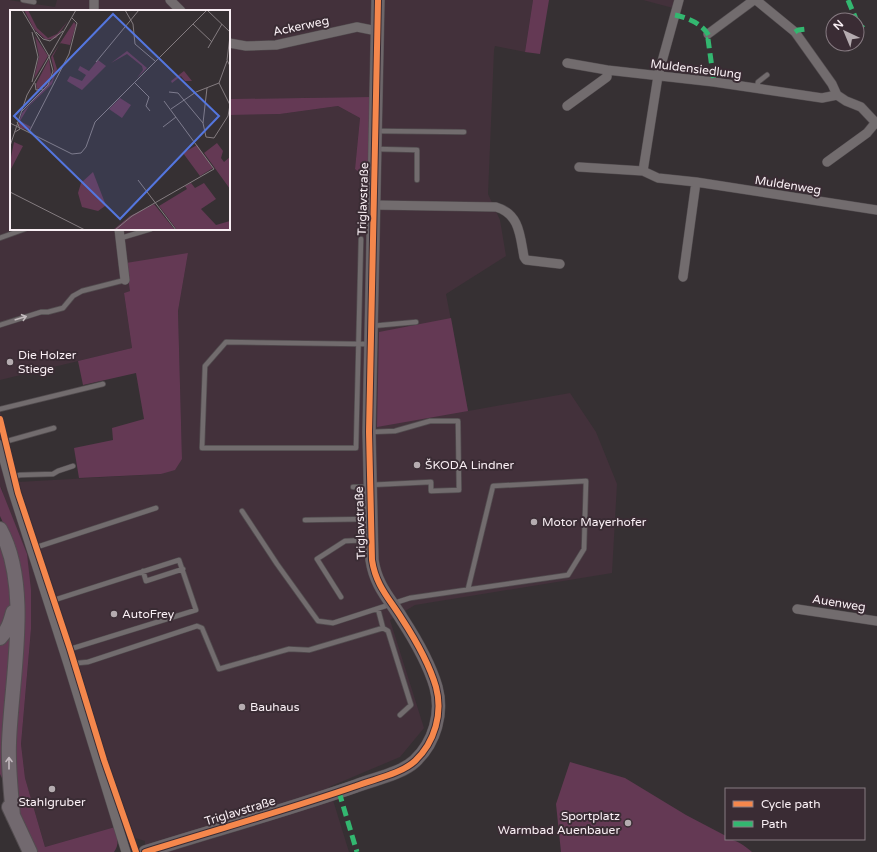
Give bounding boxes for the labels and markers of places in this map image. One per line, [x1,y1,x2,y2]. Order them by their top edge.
place label: Die Holzer Stiege [18,348,77,376]
marker: Die Holzer Stiege [5,357,15,367]
place label: ŠKODA Lindner [425,458,515,472]
marker: ŠKODA Lindner [412,460,422,470]
place label: Motor Mayerhofer [542,515,647,529]
marker: Motor Mayerhofer [529,517,539,527]
place label: AutoFrey [122,607,175,621]
marker: AutoFrey [109,609,119,619]
place label: Bauhaus [250,700,300,714]
marker: Bauhaus [237,702,247,712]
marker: Stahlgruber [47,784,57,794]
place label: Stahlgruber [18,795,86,809]
place label: Sportplatz Warmbad Auenbauer [498,809,620,837]
marker: Sportplatz Warmbad Auenbauer [623,818,633,828]

